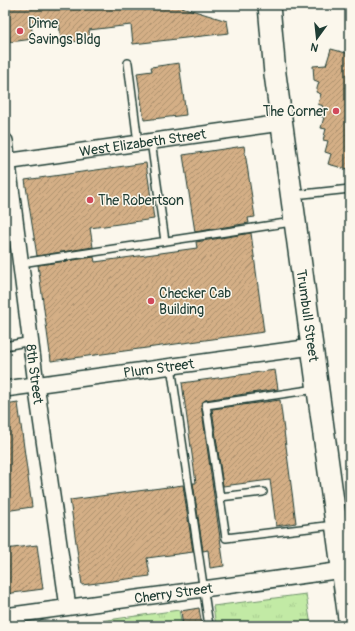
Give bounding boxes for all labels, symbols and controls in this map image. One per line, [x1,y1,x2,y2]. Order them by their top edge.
place label: Dime Savings Bldg [28,15,101,48]
north arrow [297,18,337,58]
marker: Dime Savings Bldg [15,26,25,36]
text: N [309,40,320,54]
place label: The Corner [263,103,328,120]
marker: The Corner [331,106,341,116]
street label: West Elizabeth Street [78,126,208,160]
place label: The Robertson [98,192,184,209]
marker: The Robertson [85,195,95,205]
street label: Trumbull Street [293,268,322,363]
place label: Checker Cab Building [159,285,231,318]
marker: Checker Cab Building [146,296,156,306]
street label: 8th Street [22,343,47,406]
street label: Plum Street [122,355,195,382]
street label: Cherry Street [133,580,214,607]

